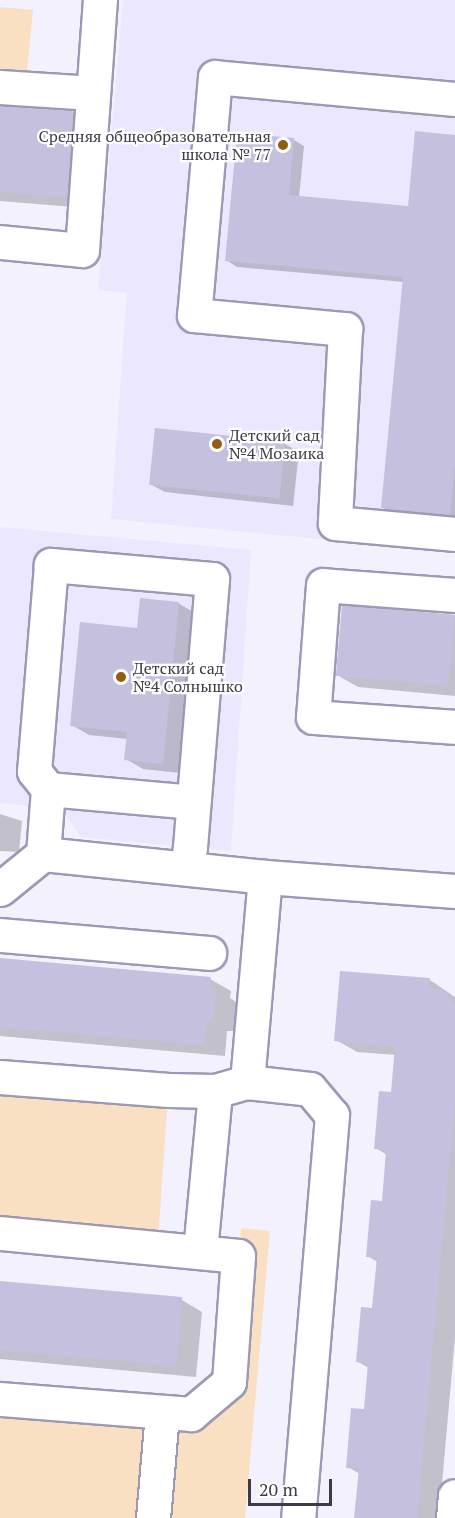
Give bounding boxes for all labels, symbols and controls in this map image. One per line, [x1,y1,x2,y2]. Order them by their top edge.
place label: Средняя общеобразовательная школа № 77 [39,126,271,164]
marker: Средняя общеобразовательная школа № 77 [276,138,290,152]
place label: Детский сад №4 Мозаика [229,425,324,463]
marker: Детский сад №4 Мозаика [210,437,224,451]
place label: Детский сад №4 Солнышко [133,658,243,696]
marker: Детский сад №4 Солнышко [114,670,128,684]
scale bar [251,1467,335,1505]
text: 20 m [259,1477,298,1501]

